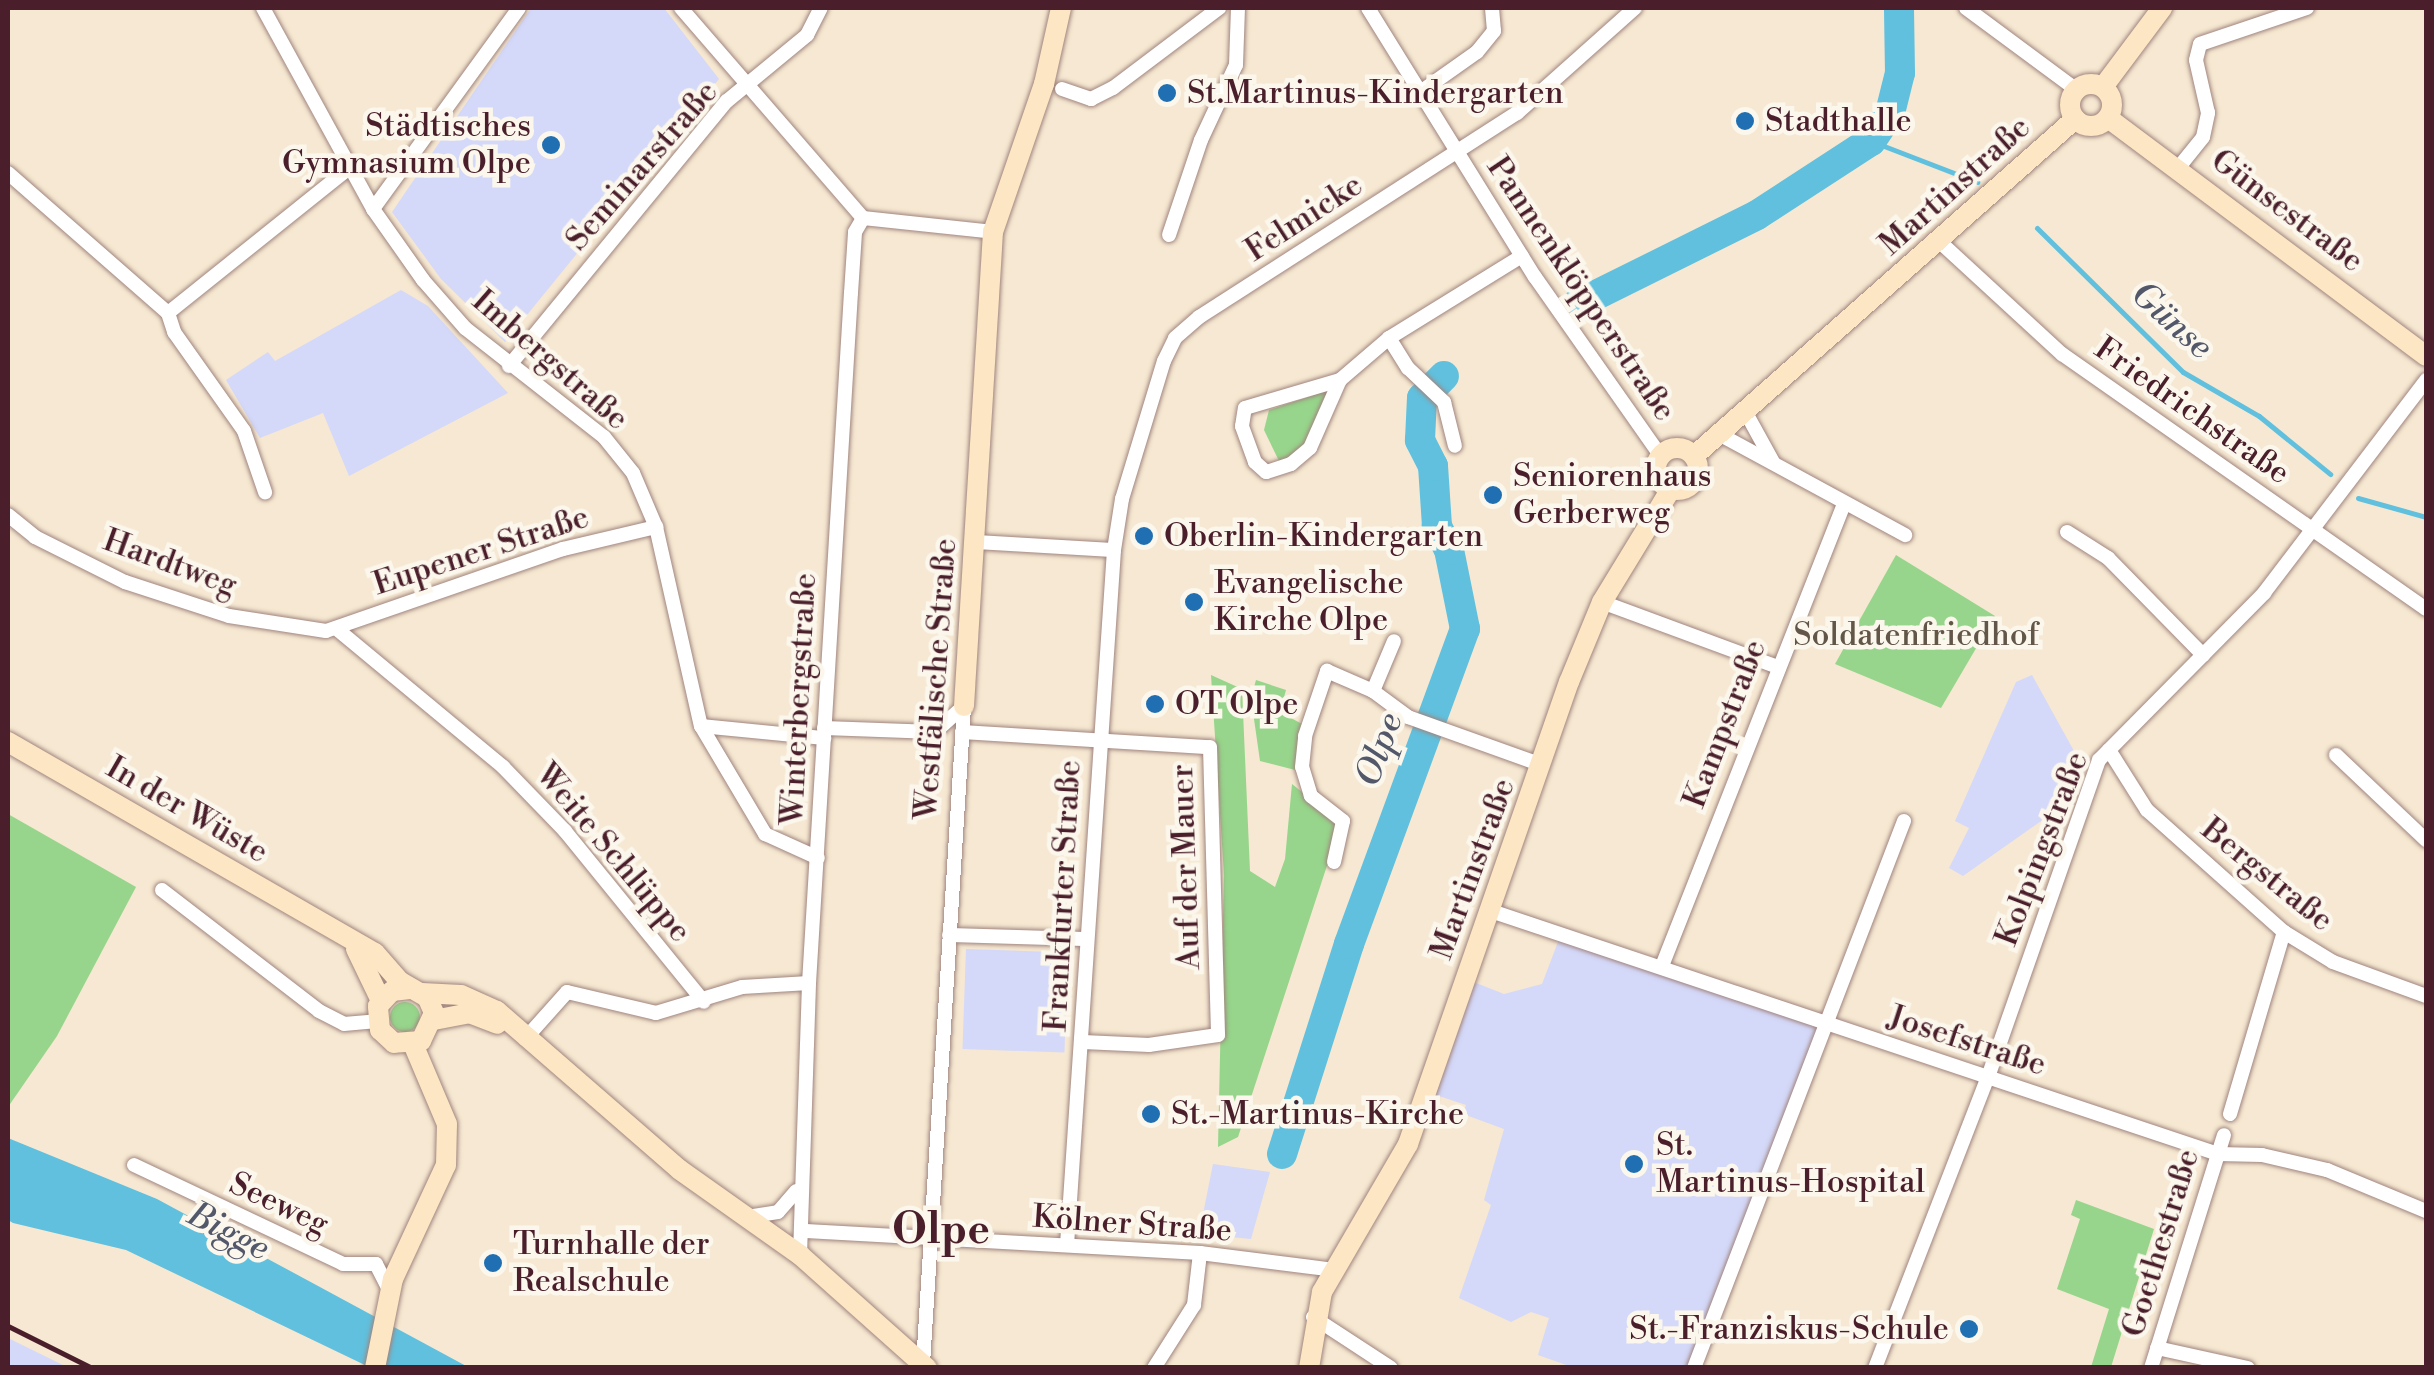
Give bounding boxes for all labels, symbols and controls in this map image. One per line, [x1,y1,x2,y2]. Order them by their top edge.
street label: Seminarstraße [558,73,726,259]
place label: St.Martinus-Kindergarten [1187,74,1564,112]
marker: St.Martinus-Kindergarten [1156,82,1178,104]
place label: Stadthalle [1765,102,1912,140]
place label: Städtisches Gymnasium Olpe [282,108,531,183]
street label: Martinstraße [1872,108,2038,264]
marker: Stadthalle [1734,110,1756,132]
marker: Städtisches Gymnasium Olpe [540,134,562,156]
street label: Günsestraße [2203,141,2371,281]
street label: Pannenklöpperstraße [1478,150,1684,428]
street label: Felmicke [1238,166,1370,270]
water label: Günse [2122,274,2220,368]
street label: Imbergstraße [464,282,636,438]
street label: Friedrichstraße [2087,329,2297,493]
place label: Seniorenhaus Gerberweg [1513,458,1711,533]
marker: Seniorenhaus Gerberweg [1482,484,1504,506]
street label: Eupener Straße [368,498,594,604]
place label: Oberlin-Kindergarten [1164,517,1483,555]
street label: Hardtweg [98,521,242,605]
marker: Oberlin-Kindergarten [1133,525,1155,547]
street label: Westfälische Straße [907,537,965,821]
place label: Evangelische Kirche Olpe [1214,565,1404,640]
street label: Winterbergstraße [773,572,825,826]
marker: Evangelische Kirche Olpe [1183,591,1205,613]
park label: Soldatenfriedhof [1793,616,2039,654]
street label: Kampstraße [1675,635,1775,813]
place label: OT Olpe [1175,685,1298,723]
marker: OT Olpe [1144,693,1166,715]
water label: Olpe [1347,708,1413,792]
street label: Kolpingstraße [1987,747,2097,951]
street label: In der Wüste [99,748,275,872]
street label: Weite Schlüppe [527,756,699,950]
street label: Frankfurter Straße [1037,759,1089,1033]
street label: Auf der Mauer [1163,764,1209,970]
street label: Martinstraße [1423,773,1523,965]
street label: Bergstraße [2193,810,2341,940]
street label: Josefstraße [1883,998,2051,1084]
place label: St.-Martinus-Kirche [1171,1095,1464,1133]
marker: St.-Martinus-Kirche [1140,1103,1162,1125]
place label: St. Martinus-Hospital [1656,1127,1925,1202]
street label: Goethestraße [2114,1144,2208,1342]
marker: St. Martinus-Hospital [1621,1151,1647,1177]
street label: Seeweg [223,1164,335,1244]
water label: Bigge [180,1194,276,1270]
street label: Kölner Straße [1031,1198,1233,1250]
district label: Olpe [892,1206,990,1256]
place label: Turnhalle der Realschule [513,1226,710,1301]
marker: Turnhalle der Realschule [482,1252,504,1274]
place label: St.-Franziskus-Schule [1629,1310,1949,1348]
marker: St.-Franziskus-Schule [1958,1318,1980,1340]

